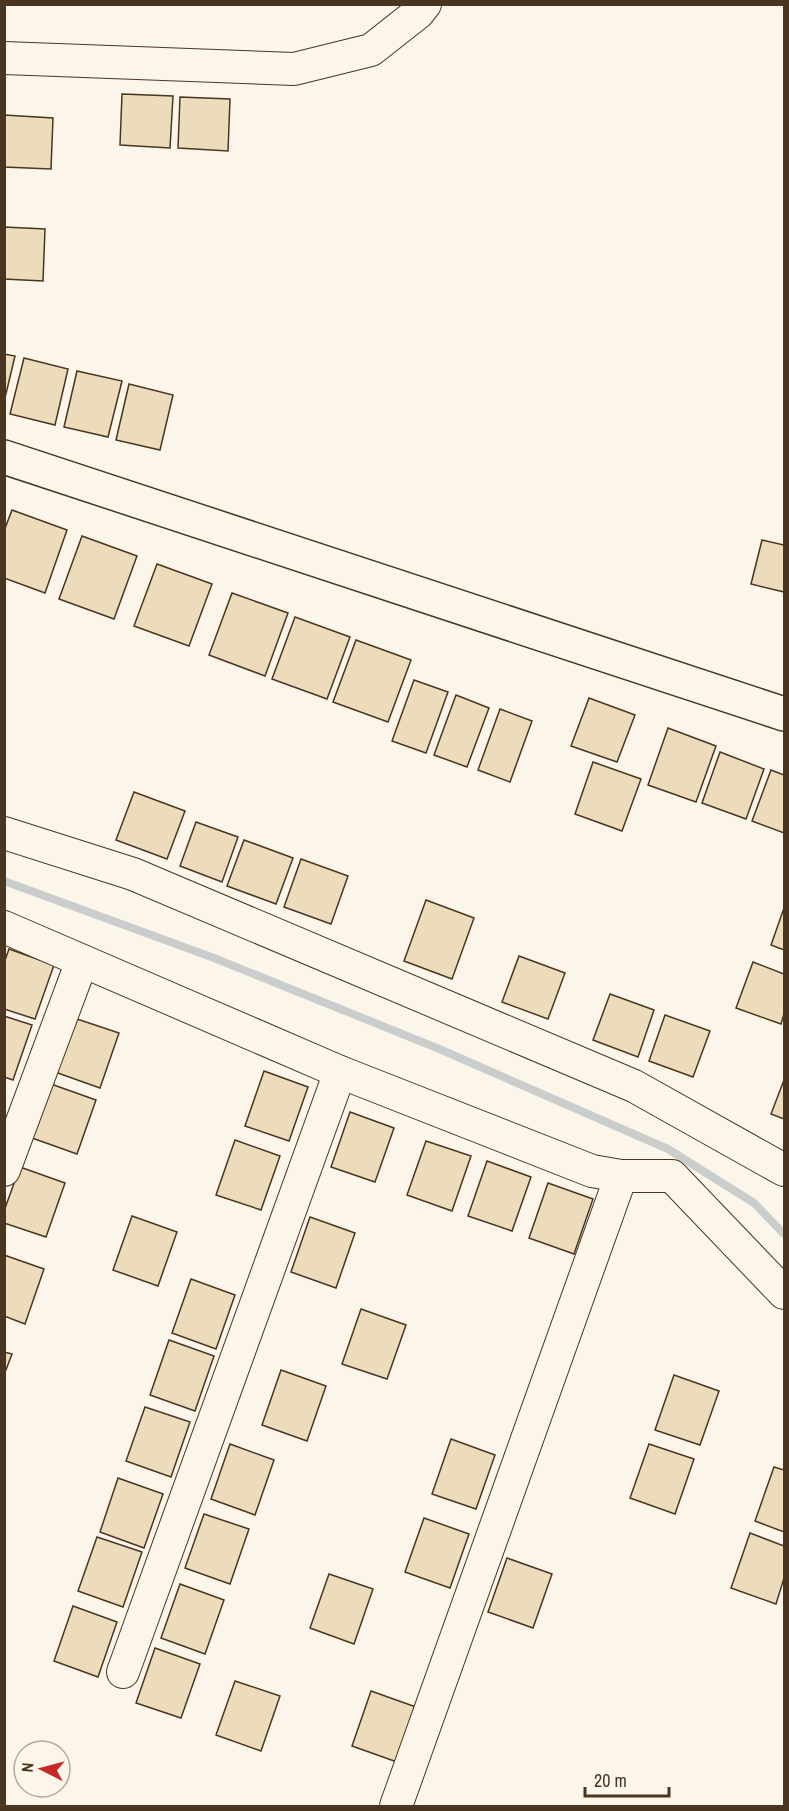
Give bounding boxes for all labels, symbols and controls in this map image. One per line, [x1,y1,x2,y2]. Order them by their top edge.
north arrow [12,1739,72,1799]
scale bar [585,1760,669,1798]
text: N [16,1762,39,1773]
text: 20 m [594,1768,627,1793]

